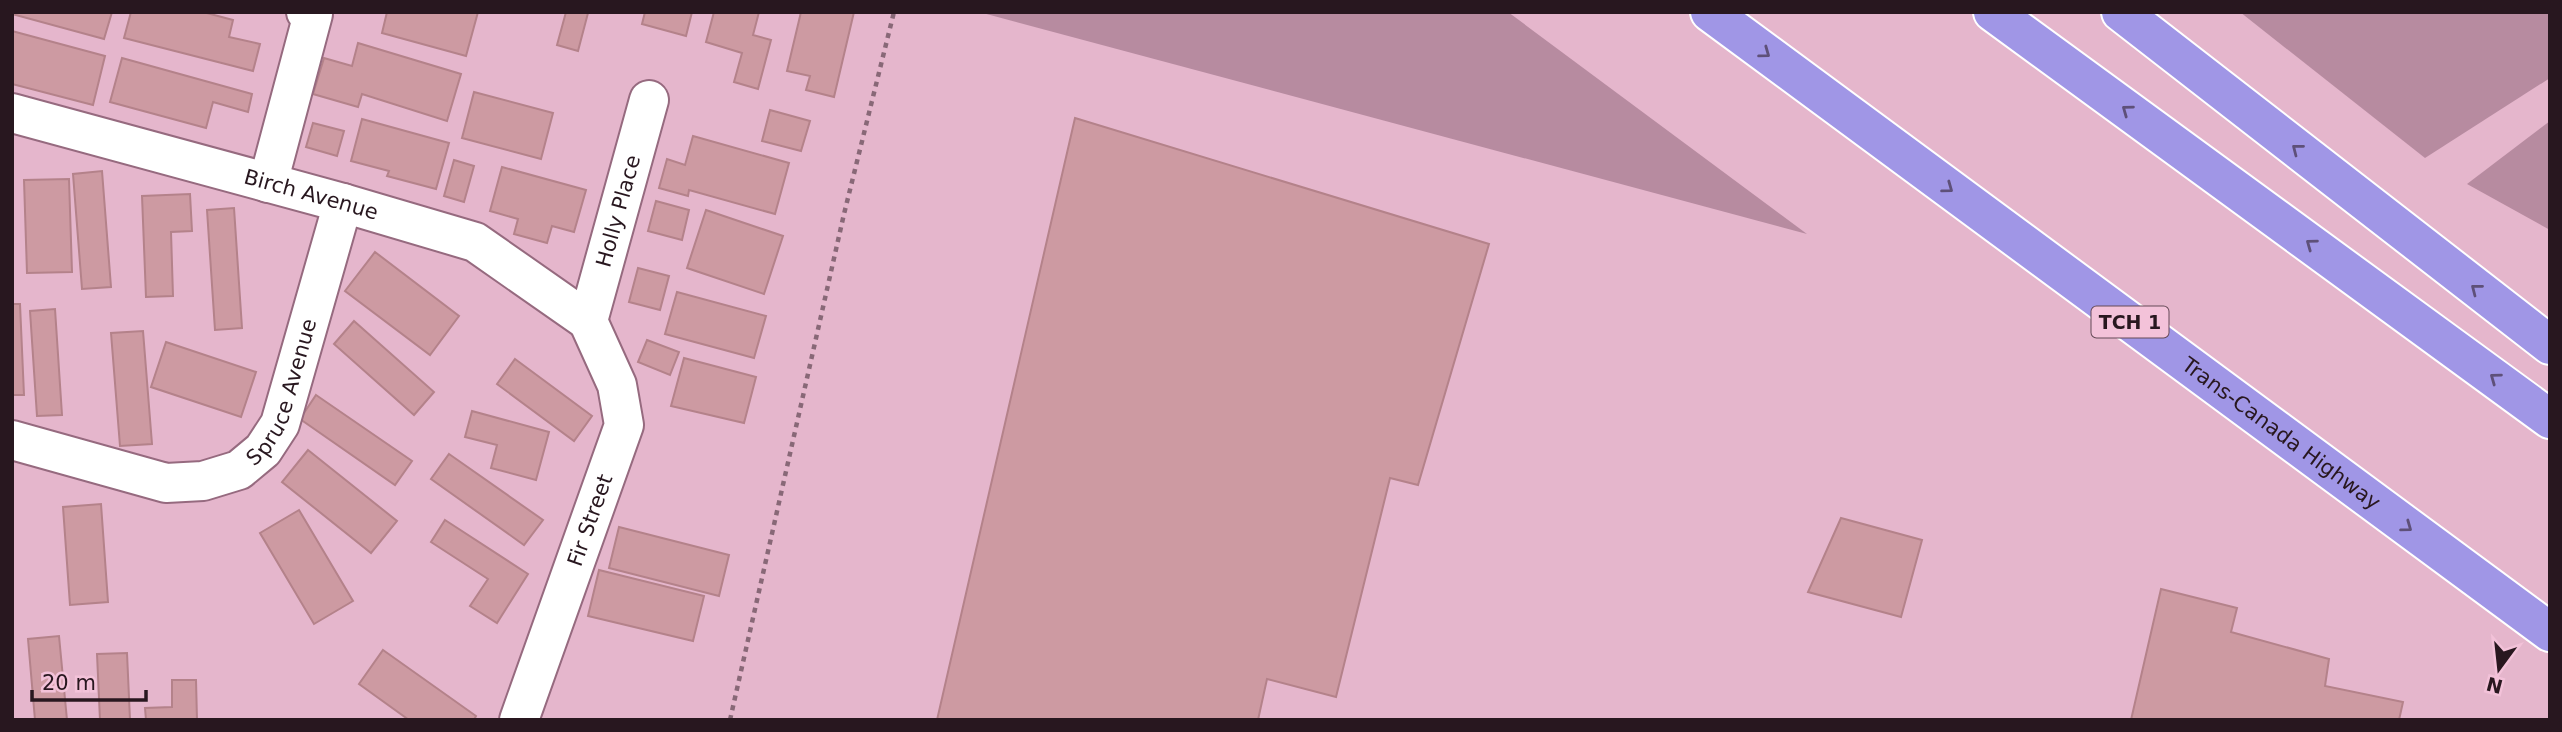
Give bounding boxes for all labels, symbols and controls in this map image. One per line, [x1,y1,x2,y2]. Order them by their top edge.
one-way arrow [1757,44,1770,57]
one-way arrow [2122,106,2135,118]
one-way arrow [2292,145,2304,158]
street label: Holly Place [591,152,645,270]
street label: Birch Avenue [241,165,381,225]
one-way arrow [1940,180,1953,192]
one-way arrow [2306,240,2319,253]
one-way arrow [2472,284,2484,297]
road number: TCH 1 [2092,306,2168,338]
street label: Spruce Avenue [242,316,321,471]
street label: Trans-Canada Highway [2177,352,2385,515]
one-way arrow [2490,374,2503,387]
street label: Fir Street [563,471,617,569]
one-way arrow [2399,518,2412,531]
north arrow [2464,634,2534,704]
scale bar [32,658,145,702]
text: 20 m [42,671,96,695]
text: N [2484,673,2505,698]

